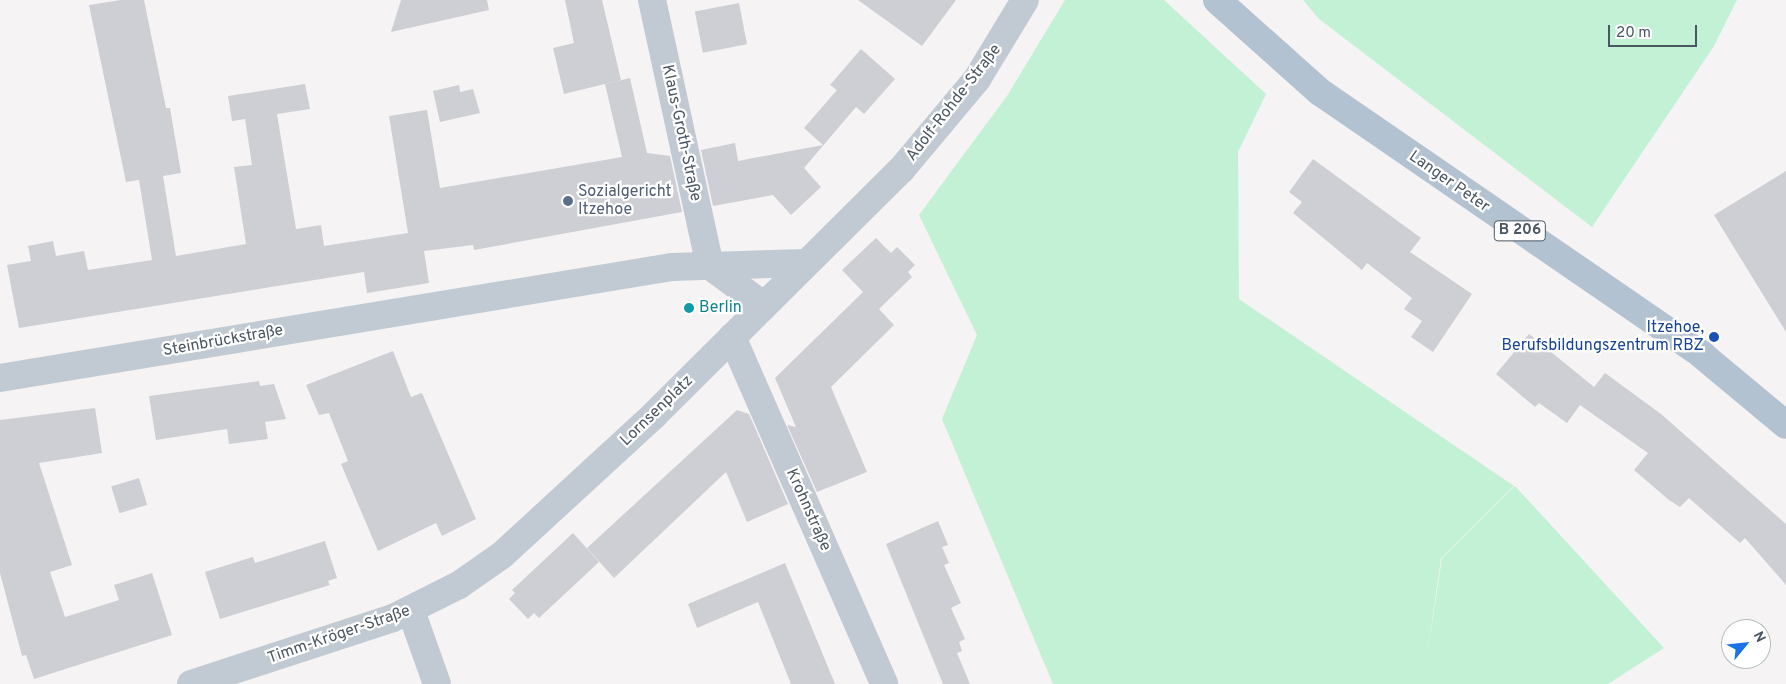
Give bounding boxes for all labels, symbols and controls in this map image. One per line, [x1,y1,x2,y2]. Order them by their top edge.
scale bar [1611,15,1700,47]
text: 20 m [1616,24,1651,43]
street label: Adolf-Rohde-Straße [902,41,1006,165]
street label: Klaus-Groth-Straße [657,63,705,203]
street label: Langer Peter [1405,147,1493,217]
place label: Sozialgericht Itzehoe [578,182,672,220]
marker: Sozialgericht Itzehoe [562,195,574,207]
road number: B 206 [1494,218,1546,244]
place label: Berlin [699,298,742,318]
marker: Berlin [683,302,695,314]
place label: Itzehoe, Berufsbildungszentrum RBZ [1501,318,1704,356]
street label: Steinbrückstraße [161,321,285,361]
marker: Itzehoe, Berufsbildungszentrum RBZ [1708,331,1720,343]
street label: Lornsenplatz [617,372,697,450]
street label: Krohnstraße [781,466,835,554]
street label: Timm-Kröger-Straße [265,602,413,668]
north arrow [1721,619,1771,669]
text: N [1749,629,1769,646]

